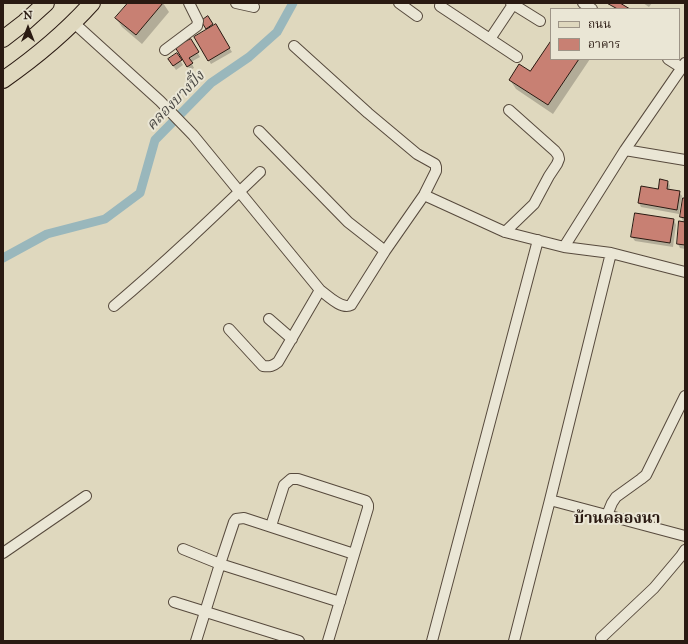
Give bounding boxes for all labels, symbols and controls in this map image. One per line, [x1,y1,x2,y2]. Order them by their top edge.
north arrow [8,8,48,48]
legend [550,8,680,60]
text: N [23,9,33,22]
text: ถนน [588,17,611,31]
text: อาคาร [588,37,620,51]
water label: คลองบางปิ้ง [143,67,209,135]
district label: บ้านคลองนา [574,509,660,529]

